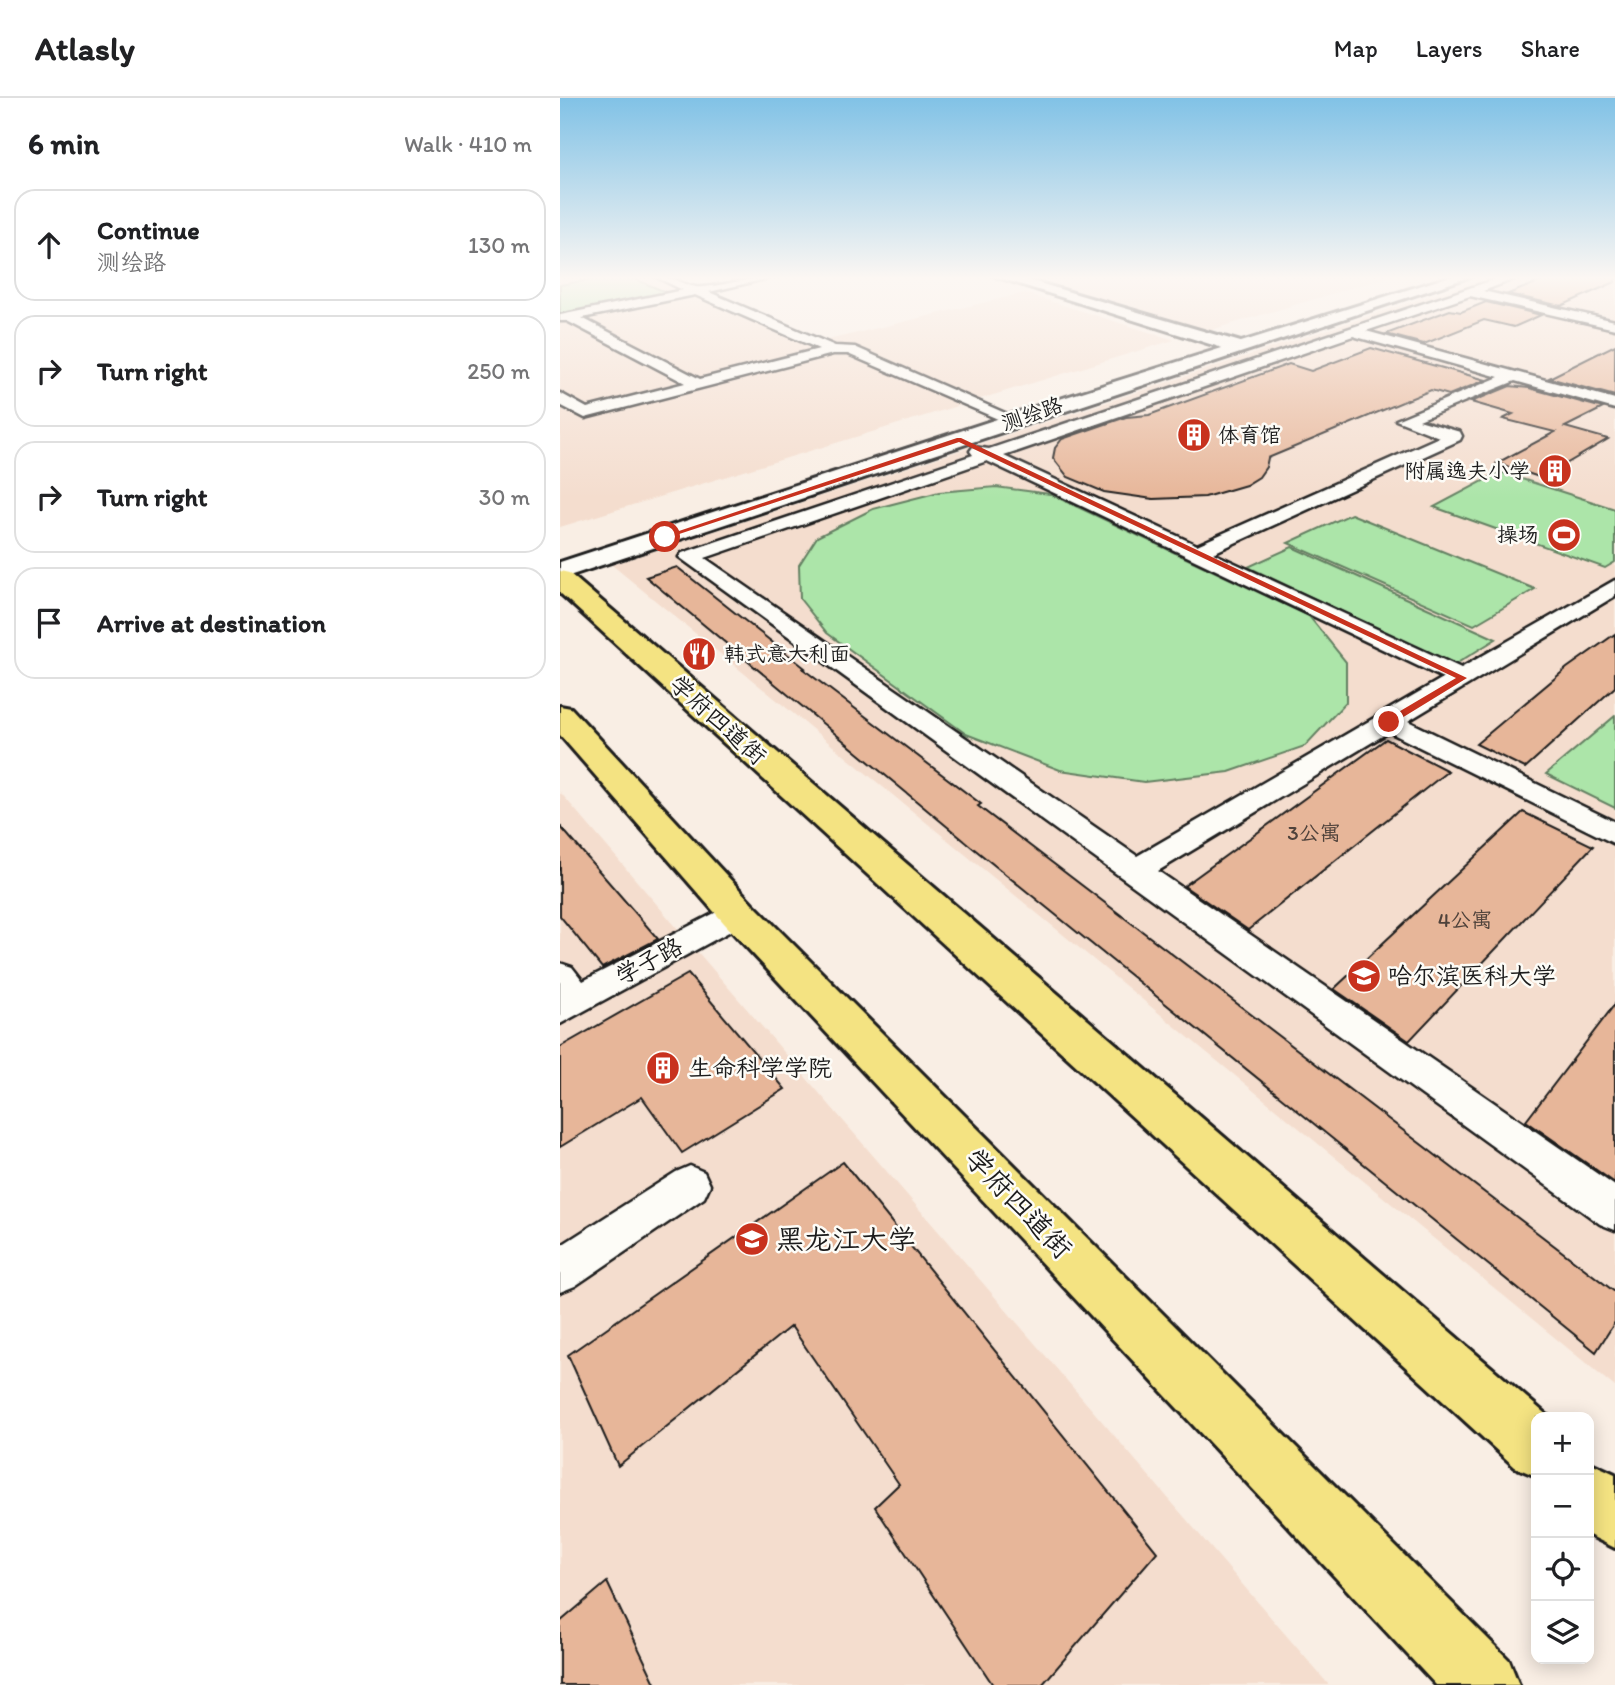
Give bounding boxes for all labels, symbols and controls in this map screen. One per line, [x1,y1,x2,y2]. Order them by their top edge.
text: Atlasly [35,29,135,68]
text: Map [1334,34,1378,63]
text: Layers [1416,34,1483,63]
text: Share [1521,34,1580,63]
text: 6 min [28,125,100,162]
text: Walk · 410 m [404,130,532,158]
text: Continue [97,214,200,246]
icon: ahead [30,226,68,264]
text: 130 m [468,231,530,259]
text: 测绘路 [97,248,166,276]
icon: right [30,352,68,390]
text: Turn right [97,355,208,387]
text: 250 m [467,357,530,385]
street label: 测绘路 [998,391,1066,436]
building icon: 体育馆 [1175,416,1213,454]
place label: 体育馆 [1218,422,1281,447]
building icon: 附属逸夫小学 [1536,452,1574,490]
place label: 附属逸夫小学 [1404,458,1530,483]
icon: right [30,478,68,516]
text: Turn right [97,481,208,513]
text: 30 m [479,483,530,511]
sports icon: 操场 [1545,516,1583,554]
route start [649,521,680,552]
place label: 操场 [1497,522,1539,547]
icon: arrive [30,604,68,642]
text: Arrive at destination [97,607,326,639]
restaurant icon: 韩式意大利面 [680,635,718,673]
place label: 韩式意大利面 [724,641,850,666]
street label: 学府四道街 [664,669,773,771]
route end [1373,706,1404,737]
house number: 3公寓 [1287,820,1341,845]
house number: 4公寓 [1438,907,1492,932]
street label: 学子路 [610,931,687,990]
school or university icon: 哈尔滨医科大学 [1345,957,1383,995]
place label: 哈尔滨医科大学 [1388,961,1556,990]
building icon: 生命科学学院 [644,1049,682,1087]
place label: 生命科学学院 [688,1053,832,1082]
street label: 学府四道街 [958,1141,1080,1265]
school or university icon: 黑龙江大学 [733,1220,771,1258]
place label: 黑龙江大学 [776,1222,916,1256]
map controls [1531,1412,1594,1664]
button: + [1531,1412,1594,1475]
button: − [1531,1475,1594,1538]
button: locate [1531,1538,1594,1601]
button: layers [1531,1601,1594,1664]

